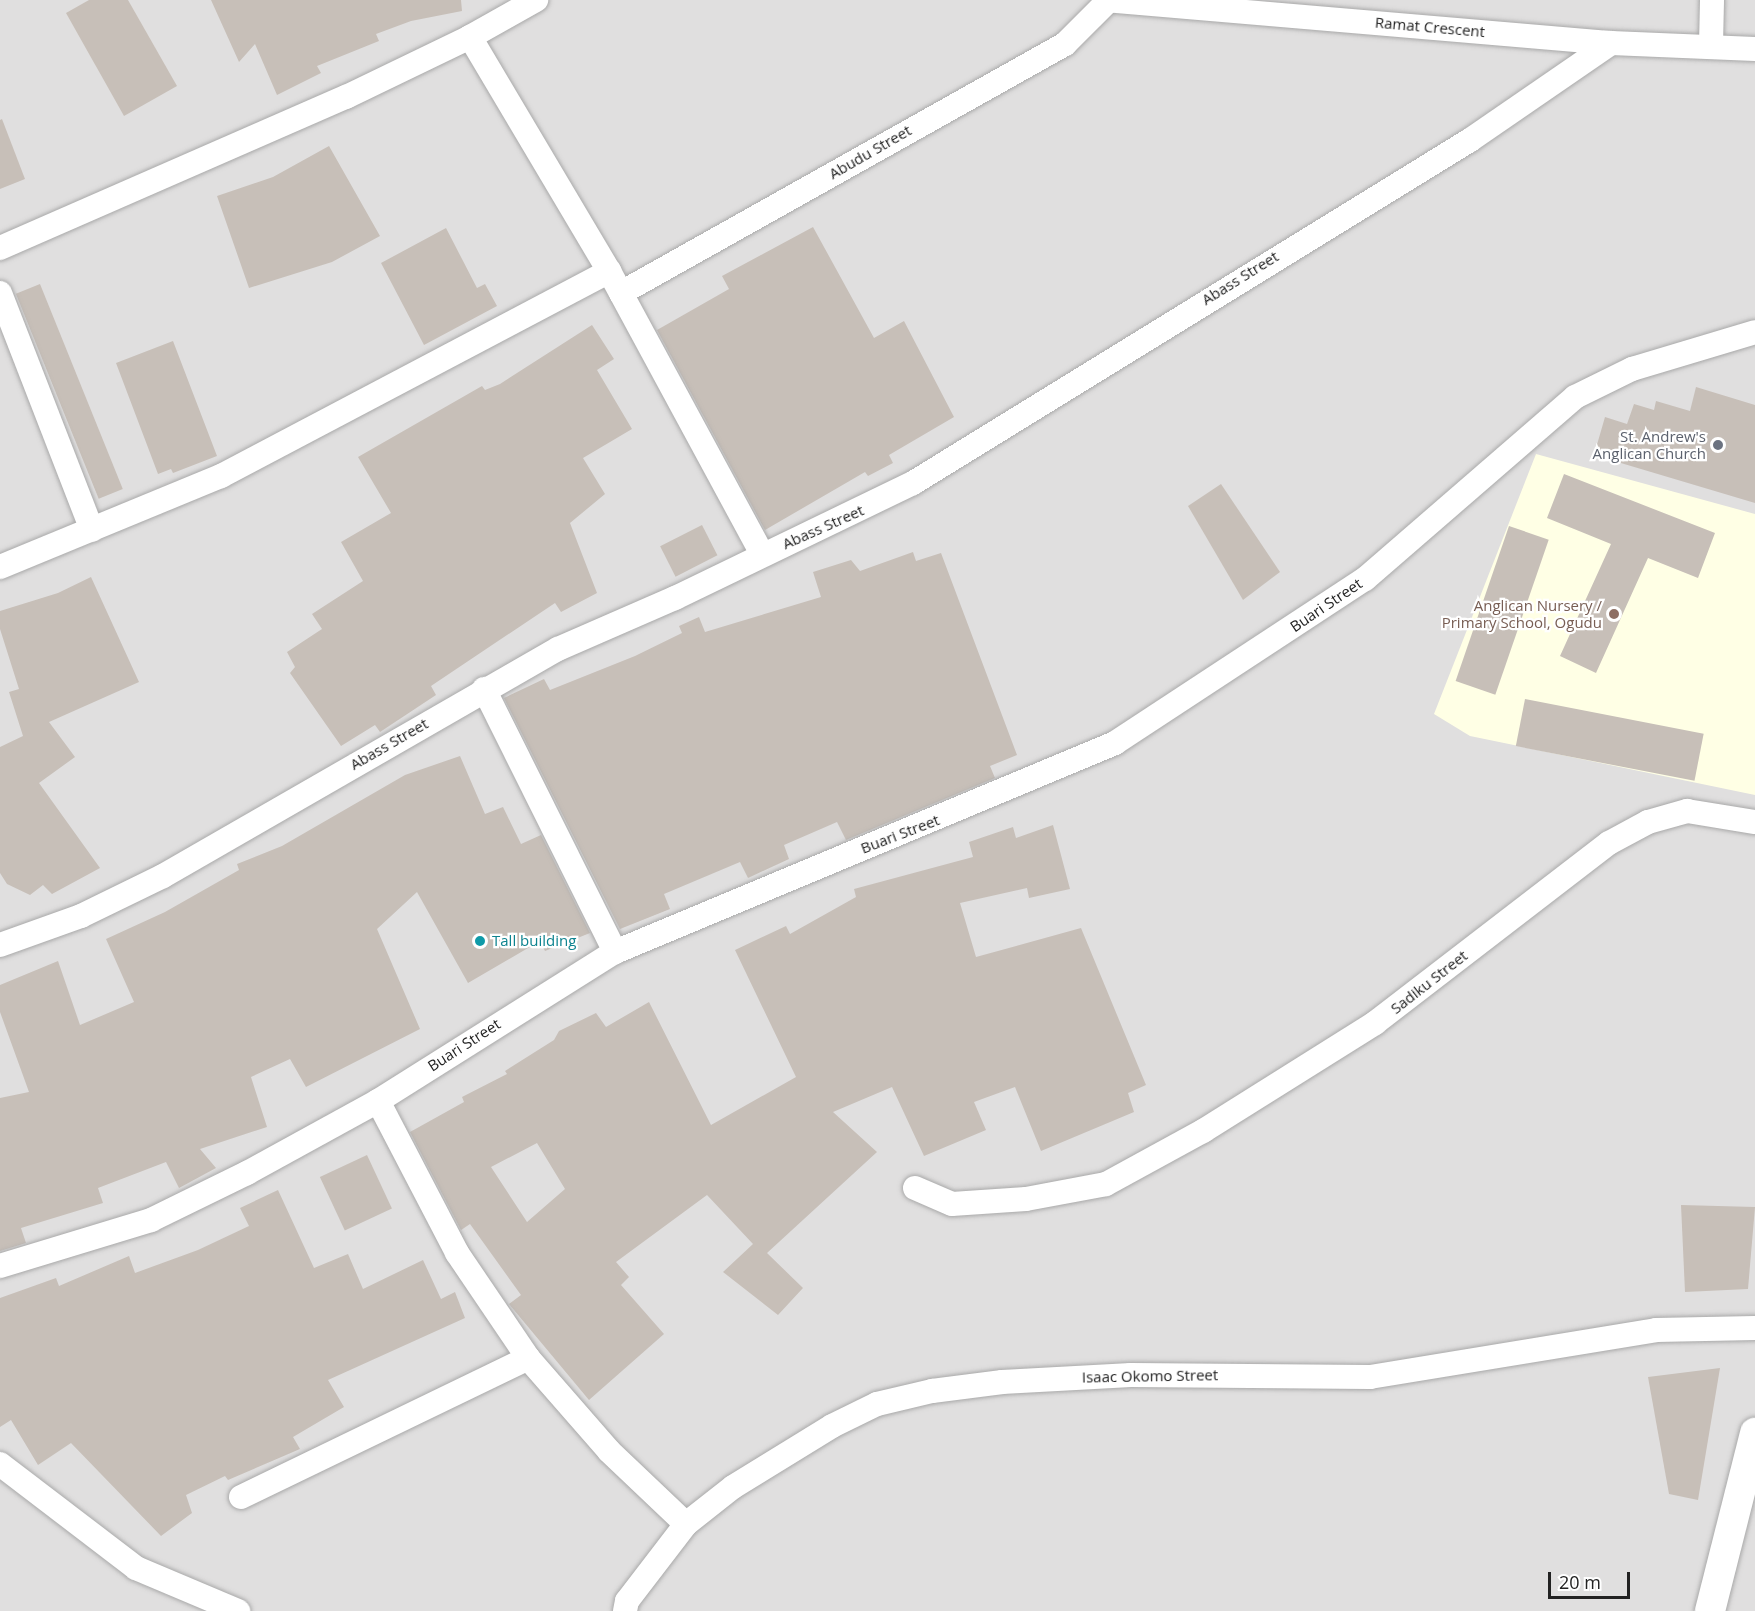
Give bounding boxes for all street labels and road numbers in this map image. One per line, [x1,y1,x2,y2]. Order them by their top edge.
street label: Ramat Crescent [1374,13,1486,41]
street label: Abudu Street [826,121,914,183]
street label: Abass Street [1198,247,1282,309]
street label: Abass Street [780,501,866,553]
street label: Buari Street [1287,574,1365,636]
street label: Abass Street [347,714,431,774]
street label: Buari Street [858,811,942,857]
street label: Sadiku Street [1387,946,1471,1018]
street label: Buari Street [424,1015,504,1075]
street label: Isaac Okomo Street [1082,1366,1218,1386]

